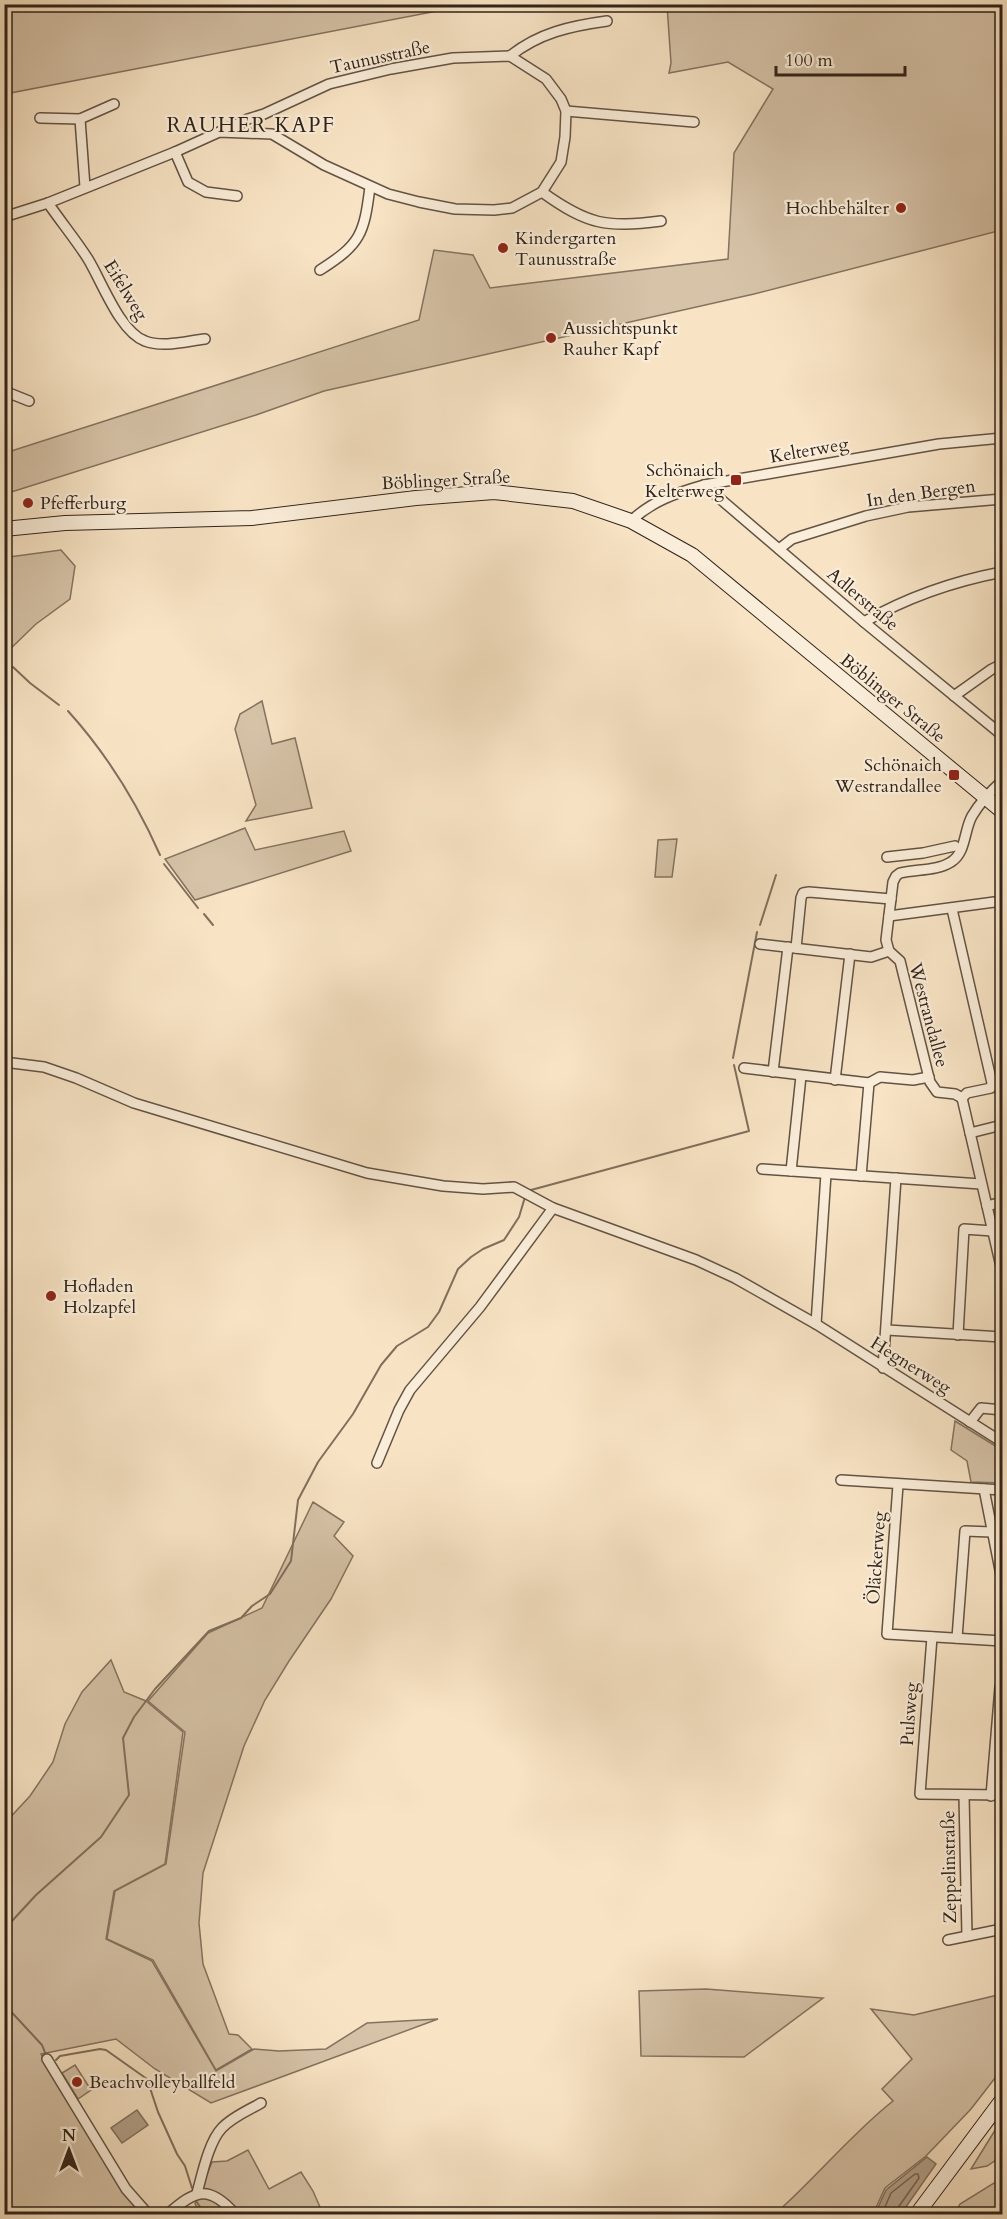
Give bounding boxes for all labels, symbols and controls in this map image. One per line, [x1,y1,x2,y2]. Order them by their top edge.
street label: Taunusstraße [328,35,433,80]
scale bar [776,39,905,77]
text: 100 m [785,48,833,73]
district label: RAUHER KAPF [167,111,335,140]
place label: Hochbehälter [785,196,889,221]
marker: Hochbehälter [894,201,908,215]
place label: Kindergarten Taunusstraße [515,226,617,272]
marker: Kindergarten Taunusstraße [496,241,510,255]
street label: Eifelweg [97,255,154,326]
place label: Aussichtspunkt Rauher Kapf [563,316,678,362]
marker: Aussichtspunkt Rauher Kapf [544,331,558,345]
street label: Kelterweg [768,431,851,470]
place label: Schönaich Kelterweg [645,458,725,504]
street label: Böblinger Straße [381,465,511,496]
marker: Schönaich Kelterweg [729,473,743,487]
street label: In den Bergen [865,473,978,513]
place label: Pfefferburg [40,491,127,516]
marker: Pfefferburg [21,496,35,510]
street label: Adlerstraße [821,562,904,637]
street label: Böblinger Straße [835,648,951,749]
place label: Schönaich Westrandallee [834,753,942,799]
marker: Schönaich Westrandallee [947,768,961,782]
street label: Westrandallee [902,959,954,1070]
place label: Hofladen Holzapfel [63,1274,136,1320]
marker: Hofladen Holzapfel [44,1289,58,1303]
street label: Hegnerweg [866,1331,957,1401]
street label: Öläckerweg [861,1510,892,1605]
street label: Pulsweg [895,1680,924,1747]
street label: Zeppelinstraße [936,1810,963,1924]
place label: Beachvolleyballfeld [89,2070,236,2095]
marker: Beachvolleyballfeld [70,2075,84,2089]
north arrow [39,2120,99,2180]
text: N [62,2125,76,2147]

